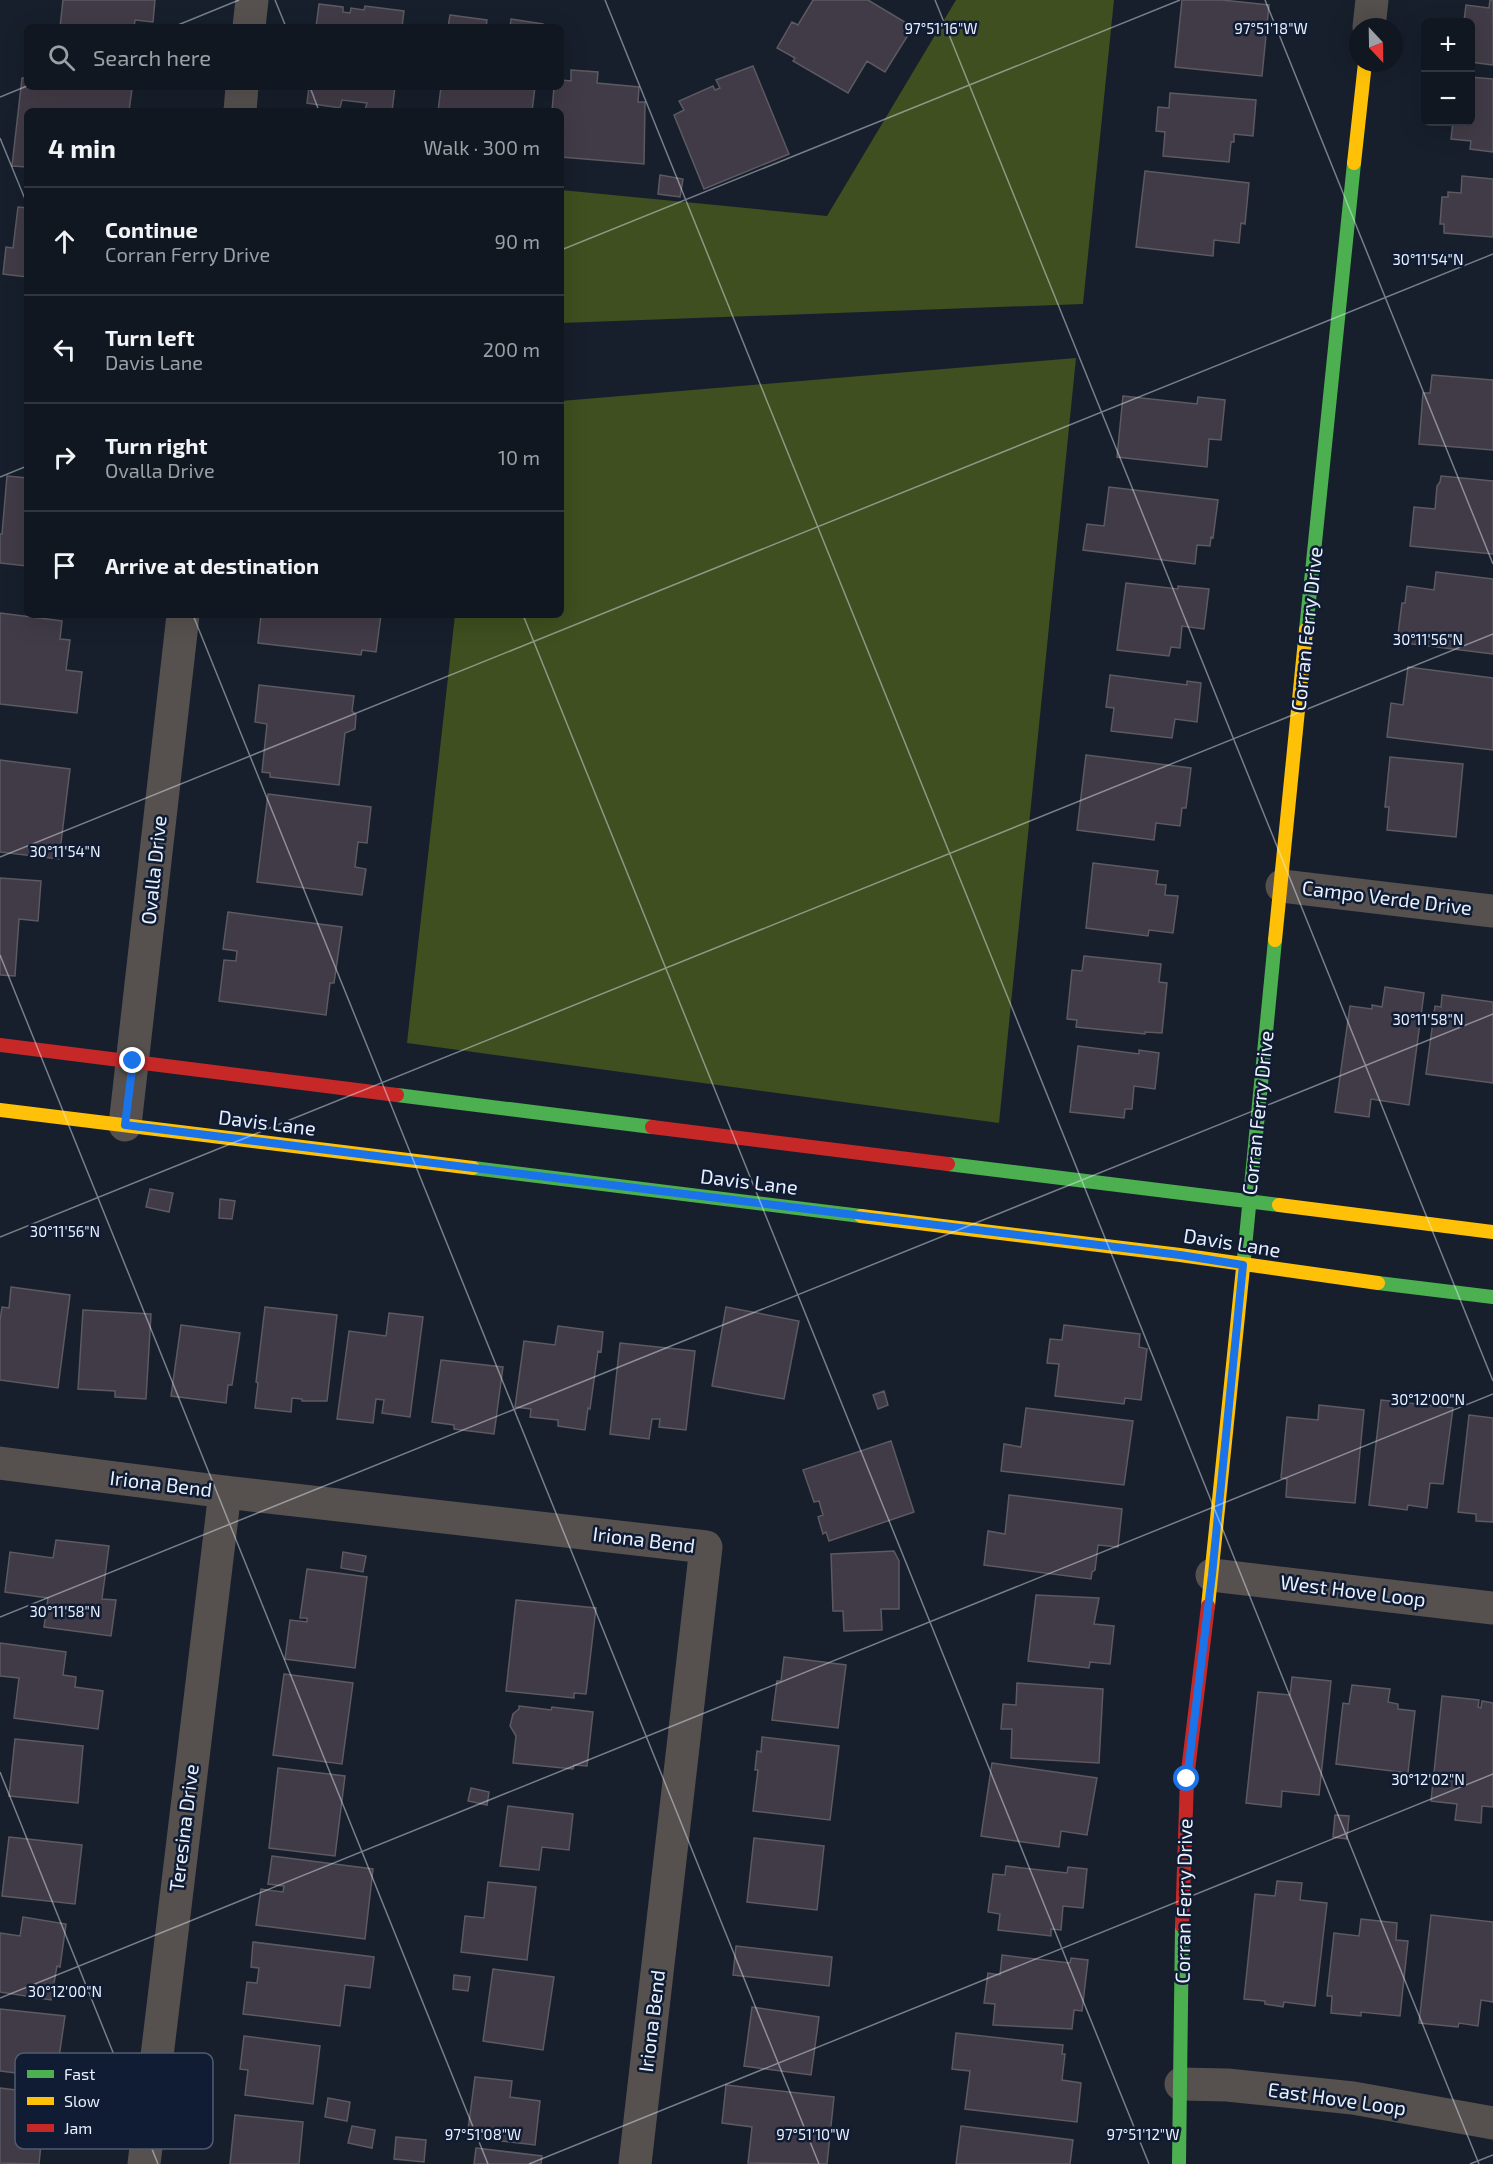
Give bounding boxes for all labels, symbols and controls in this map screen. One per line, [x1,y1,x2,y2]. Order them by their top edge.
north arrow [1349,18,1403,72]
map controls [1421,18,1475,126]
button: + [1421,18,1475,72]
text: 97°51'16"W [905,19,977,37]
text: 97°51'18"W [1234,19,1308,37]
search box [24,24,564,90]
icon: search [45,41,78,74]
text: Search here [93,44,211,70]
button: − [1421,72,1475,126]
text: 4 min [48,132,116,163]
text: Walk · 300 m [424,135,540,159]
text: Continue [105,216,198,242]
icon: ahead [48,225,81,258]
text: 90 m [495,229,540,253]
text: Corran Ferry Drive [105,242,270,266]
text: 30°11'54"N [1393,250,1463,268]
text: Turn left [105,324,194,350]
icon: left [48,333,81,366]
text: 200 m [483,337,540,361]
text: Davis Lane [105,350,203,374]
text: Turn right [105,432,207,458]
icon: right [48,441,81,474]
text: 10 m [498,445,540,469]
text: Ovalla Drive [105,458,215,482]
street label: Corran Ferry Drive [1285,545,1327,712]
icon: arrive [48,549,81,582]
text: Arrive at destination [105,552,319,578]
text: 30°11'56"N [1393,630,1463,648]
street label: Ovalla Drive [135,814,171,926]
text: 30°11'54"N [30,842,100,860]
street label: Campo Verde Drive [1301,875,1473,919]
text: 30°11'58"N [1393,1010,1463,1028]
street label: Corran Ferry Drive [1236,1029,1278,1196]
route end [119,1047,145,1073]
street label: Davis Lane [217,1104,317,1140]
street label: Davis Lane [699,1163,799,1199]
text: 30°11'56"N [30,1222,100,1240]
street label: Davis Lane [1182,1222,1282,1262]
text: 30°12'00"N [1391,1390,1465,1408]
street label: Iriona Bend [109,1465,214,1501]
street label: Iriona Bend [592,1521,697,1557]
street label: West Hove Loop [1279,1569,1427,1611]
text: 30°11'58"N [30,1602,100,1620]
street label: Teresina Drive [163,1763,203,1893]
route start [1173,1765,1199,1791]
text: 30°12'02"N [1391,1770,1465,1788]
street label: Corran Ferry Drive [1170,1818,1196,1984]
street label: Iriona Bend [633,1968,669,2073]
text: 30°12'00"N [28,1982,102,2000]
legend [15,2053,213,2149]
text: Fast [64,2064,95,2083]
street label: East Hove Loop [1267,2076,1408,2120]
text: Slow [64,2091,100,2110]
text: Jam [64,2118,92,2137]
text: 97°51'08"W [445,2125,521,2143]
text: 97°51'10"W [776,2125,850,2143]
text: 97°51'12"W [1107,2125,1179,2143]

